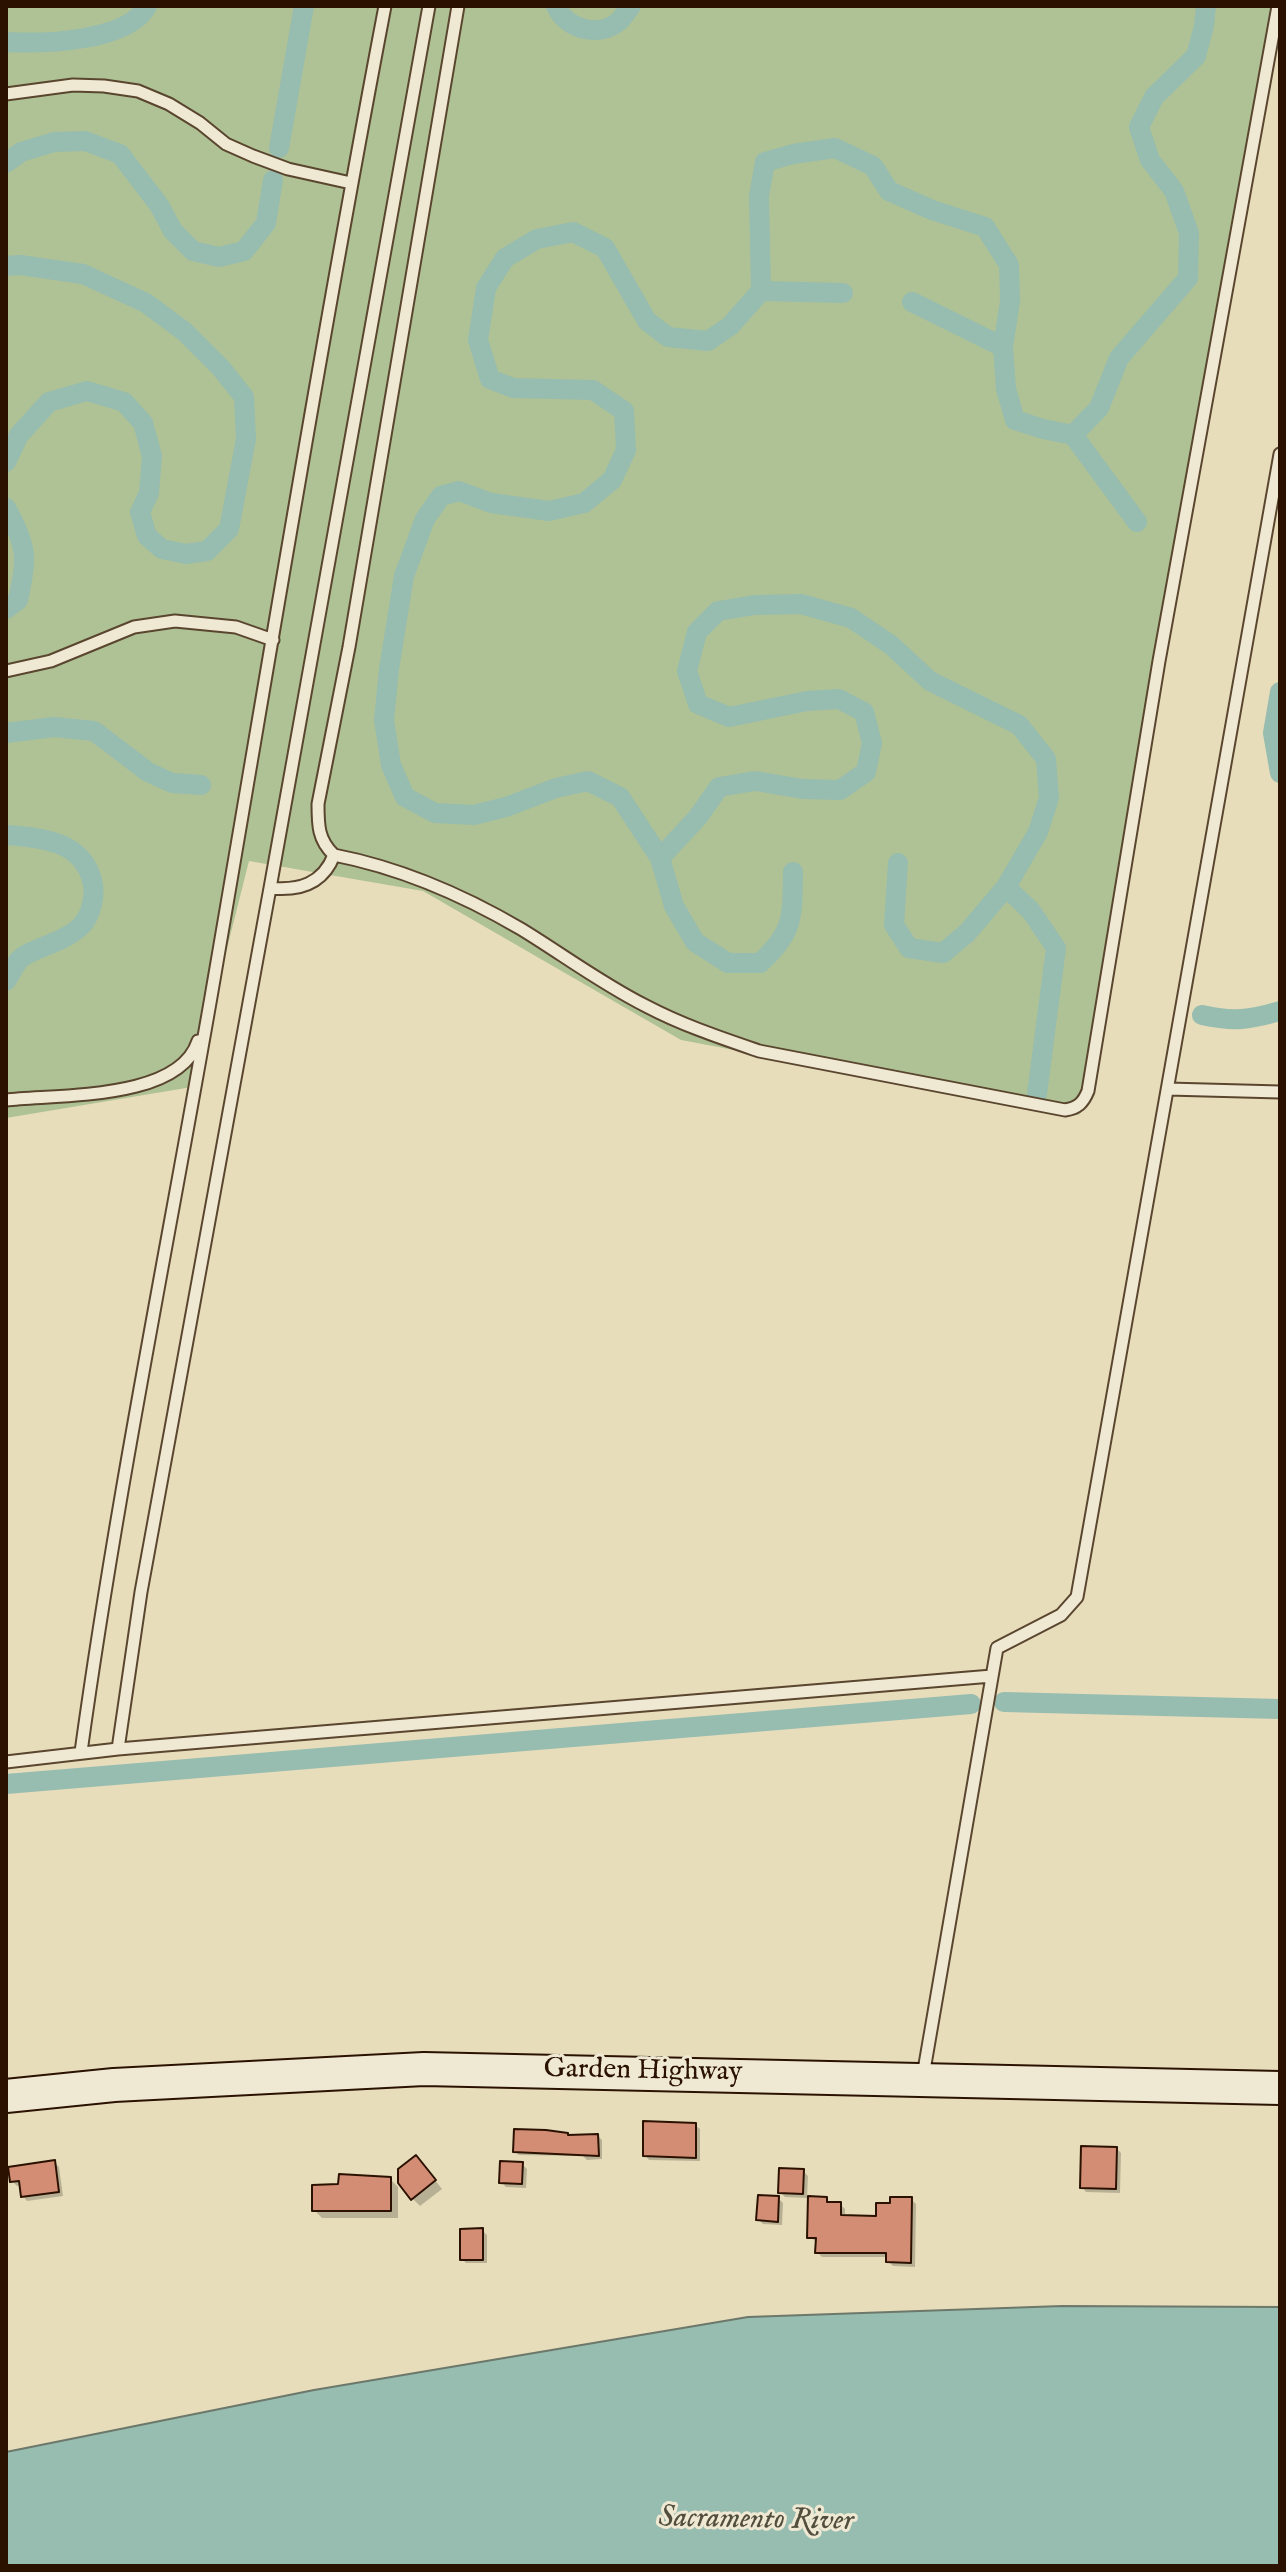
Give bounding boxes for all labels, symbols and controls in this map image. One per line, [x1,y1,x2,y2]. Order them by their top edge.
street label: Garden Highway [543,2053,743,2091]
water label: Sacramento River [658,2501,854,2541]

